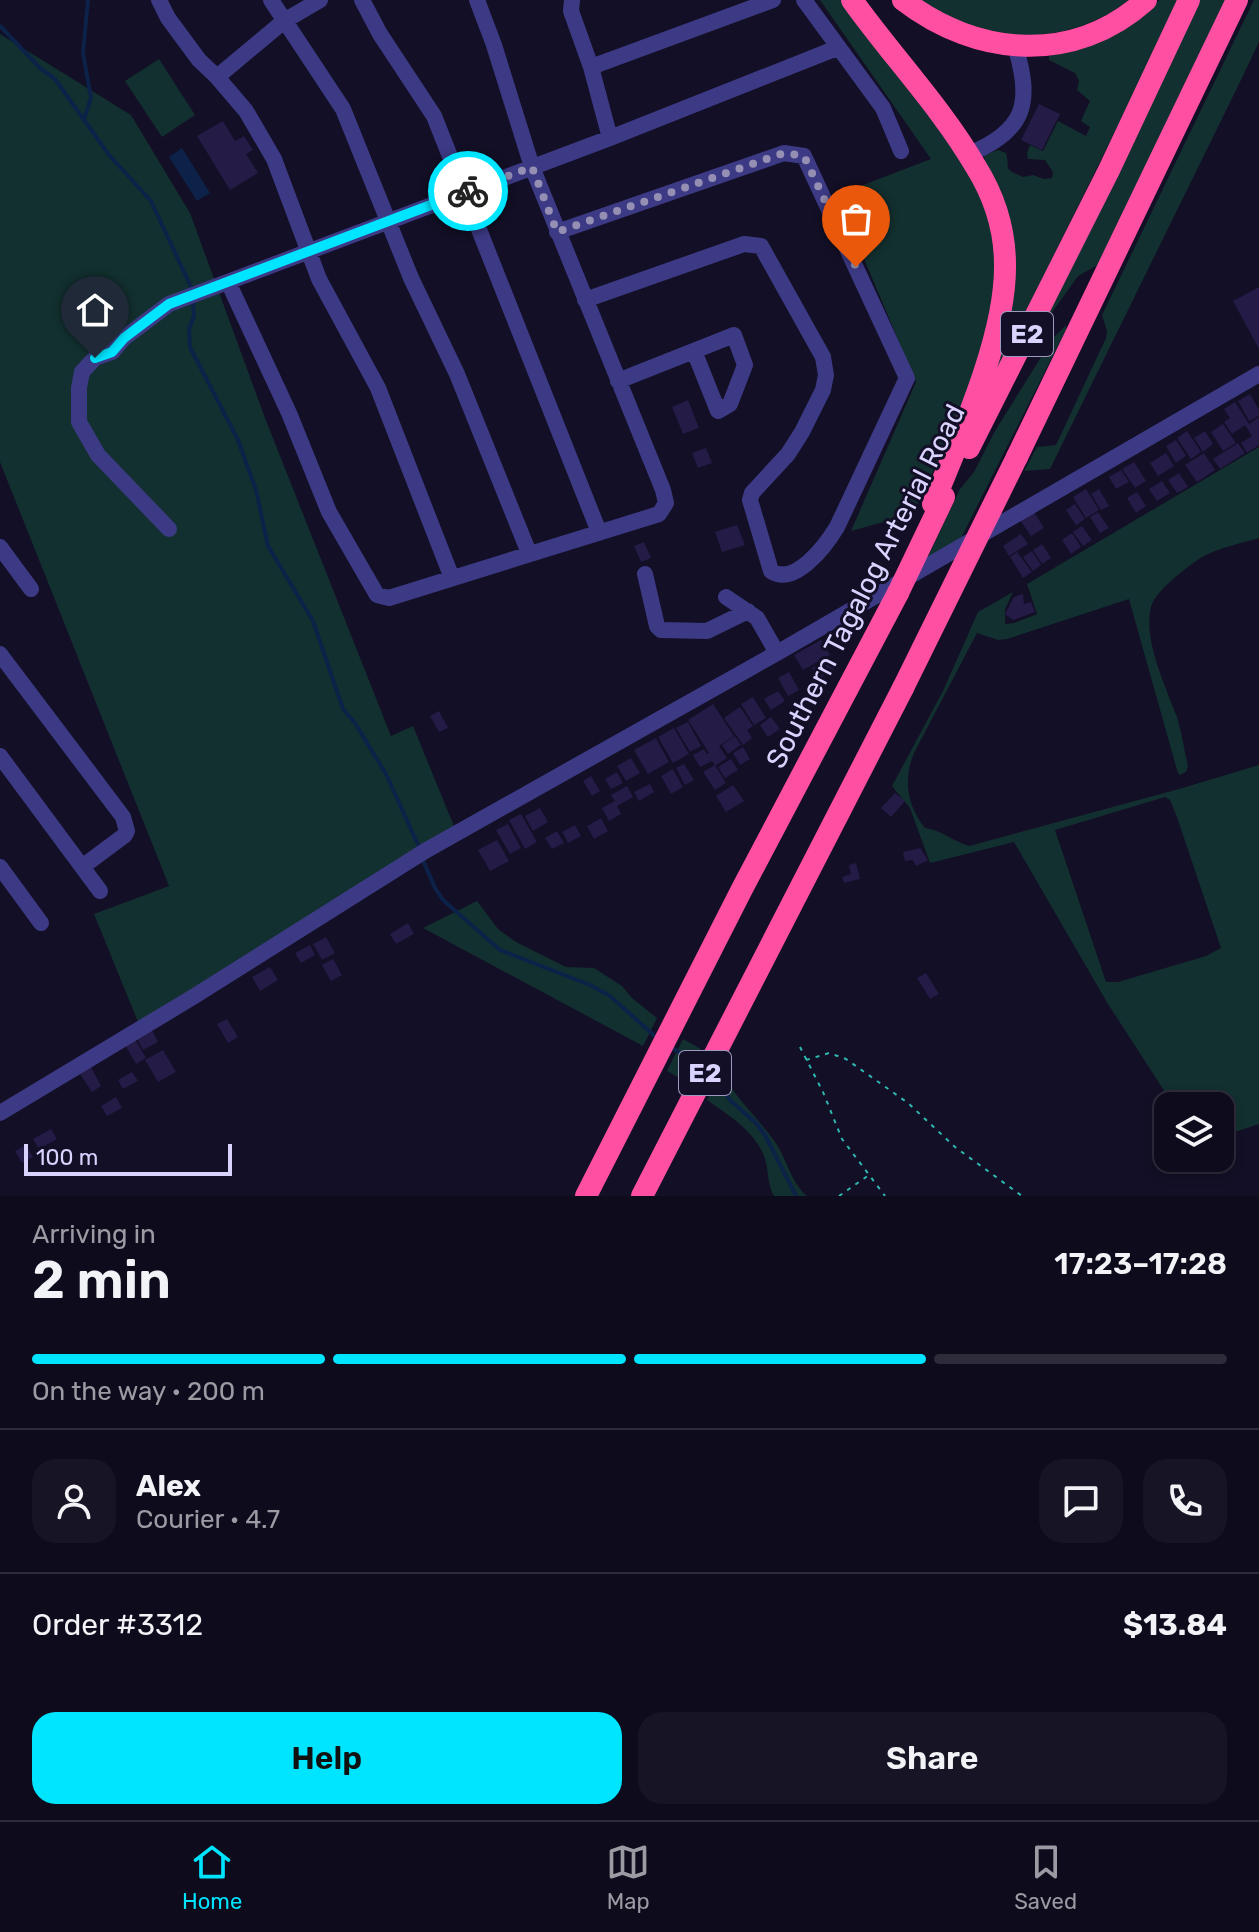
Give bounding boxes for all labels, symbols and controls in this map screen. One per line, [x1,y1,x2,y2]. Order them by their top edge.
courier [428,151,508,231]
icon: bike [446,169,490,213]
pin [822,185,890,267]
icon: bag [834,197,878,241]
pin [61,276,129,358]
icon: home [73,288,117,332]
road number: E2 [1001,312,1053,356]
street label: Southern Tagalog Arterial Road [759,399,972,774]
road number: E2 [679,1051,731,1095]
map controls [1154,1092,1234,1172]
button: layers [1154,1092,1234,1172]
scale bar [24,1140,232,1176]
text: 100 m [36,1144,98,1171]
text: Arriving in [32,1219,156,1250]
text: 17:23–17:28 [1054,1246,1227,1282]
text: 2 min [32,1249,171,1311]
text: On the way · 200 m [32,1376,265,1407]
button: person [32,1459,116,1543]
button: chat [1039,1459,1123,1543]
button: phone [1143,1459,1227,1543]
text: Alex [136,1468,201,1504]
text: Courier · 4.7 [136,1504,280,1535]
text: Order #3312 [32,1607,203,1643]
text: $13.84 [1123,1607,1227,1643]
button: Help [32,1712,622,1804]
button: Share [638,1712,1227,1804]
tab: Home [182,1840,242,1915]
tab: Map [606,1840,650,1915]
tab: Saved [1014,1840,1077,1915]

